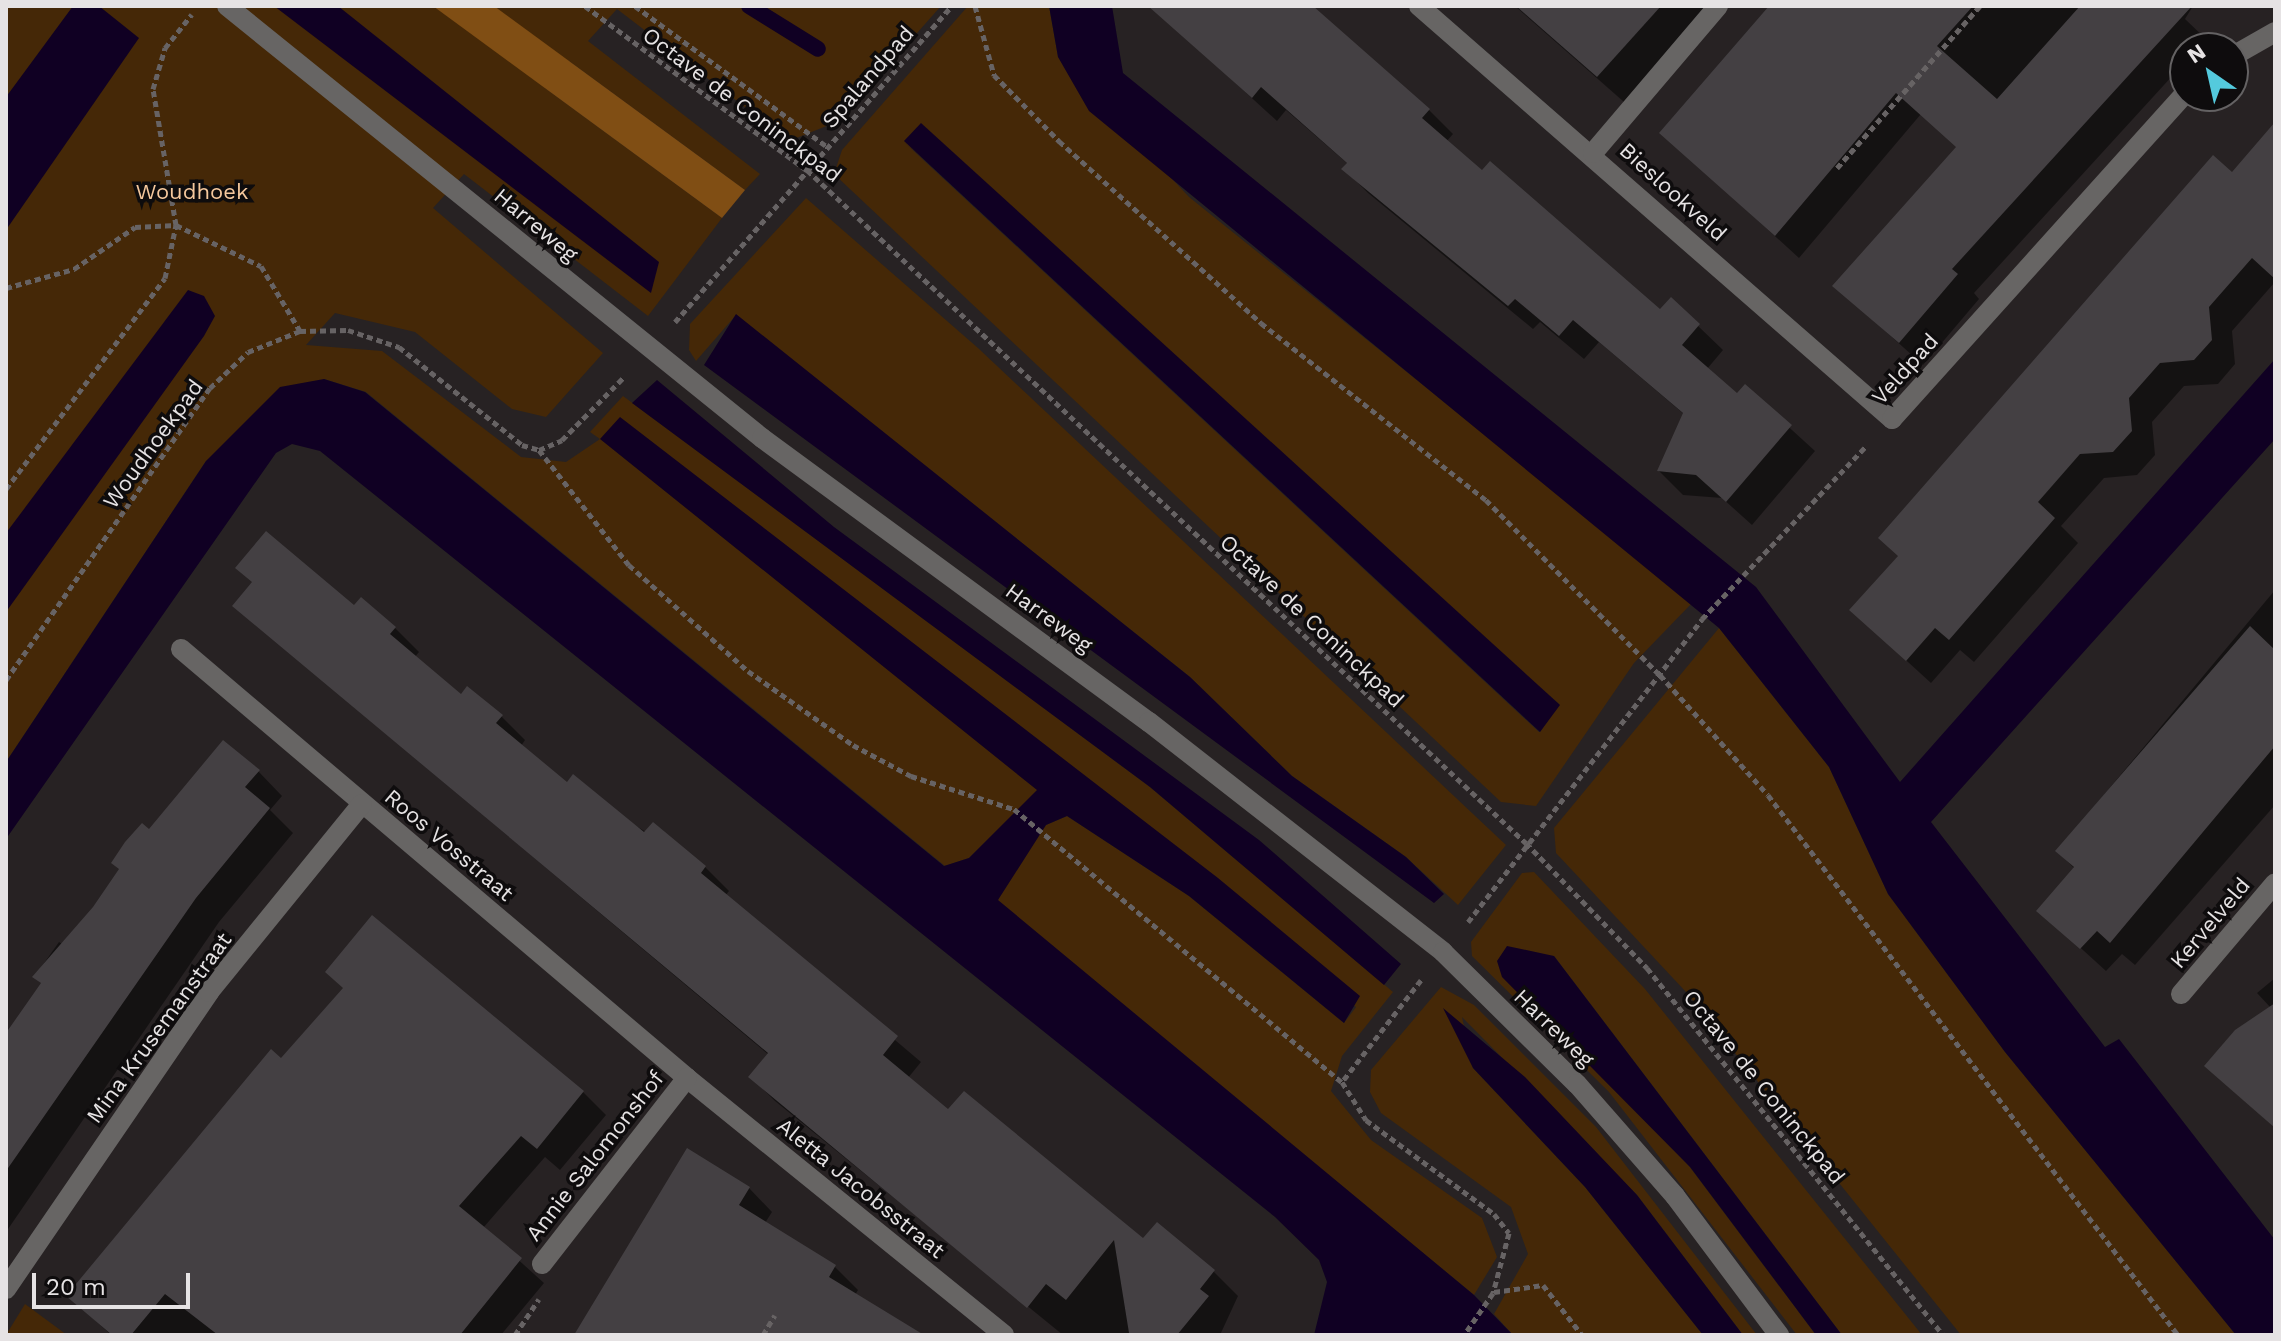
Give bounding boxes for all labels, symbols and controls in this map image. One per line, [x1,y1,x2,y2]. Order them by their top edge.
street label: Spalandpad [816,20,920,134]
street label: Octave de Coninckpad [637,22,847,188]
north arrow [2169,32,2249,112]
text: N [2183,38,2210,68]
street label: Bieslookveld [1614,137,1732,247]
park label: Woudhoek [136,179,248,205]
street label: Harreweg [489,182,583,268]
street label: Veldpad [1866,328,1944,410]
street label: Woudhoekpad [97,374,209,514]
street label: Octave de Coninckpad [1215,529,1409,713]
street label: Harreweg [1000,578,1098,658]
street label: Roos Vosstraat [379,783,519,907]
street label: Kervelveld [2164,872,2256,974]
street label: Mina Krusemanstraat [81,927,237,1129]
street label: Harreweg [1509,983,1599,1073]
street label: Octave de Coninckpad [1678,985,1850,1189]
street label: Annie Salomonshof [520,1066,670,1246]
street label: Aletta Jacobsstraat [771,1112,951,1264]
scale bar [36,1257,194,1307]
text: 20 m [46,1273,106,1301]

